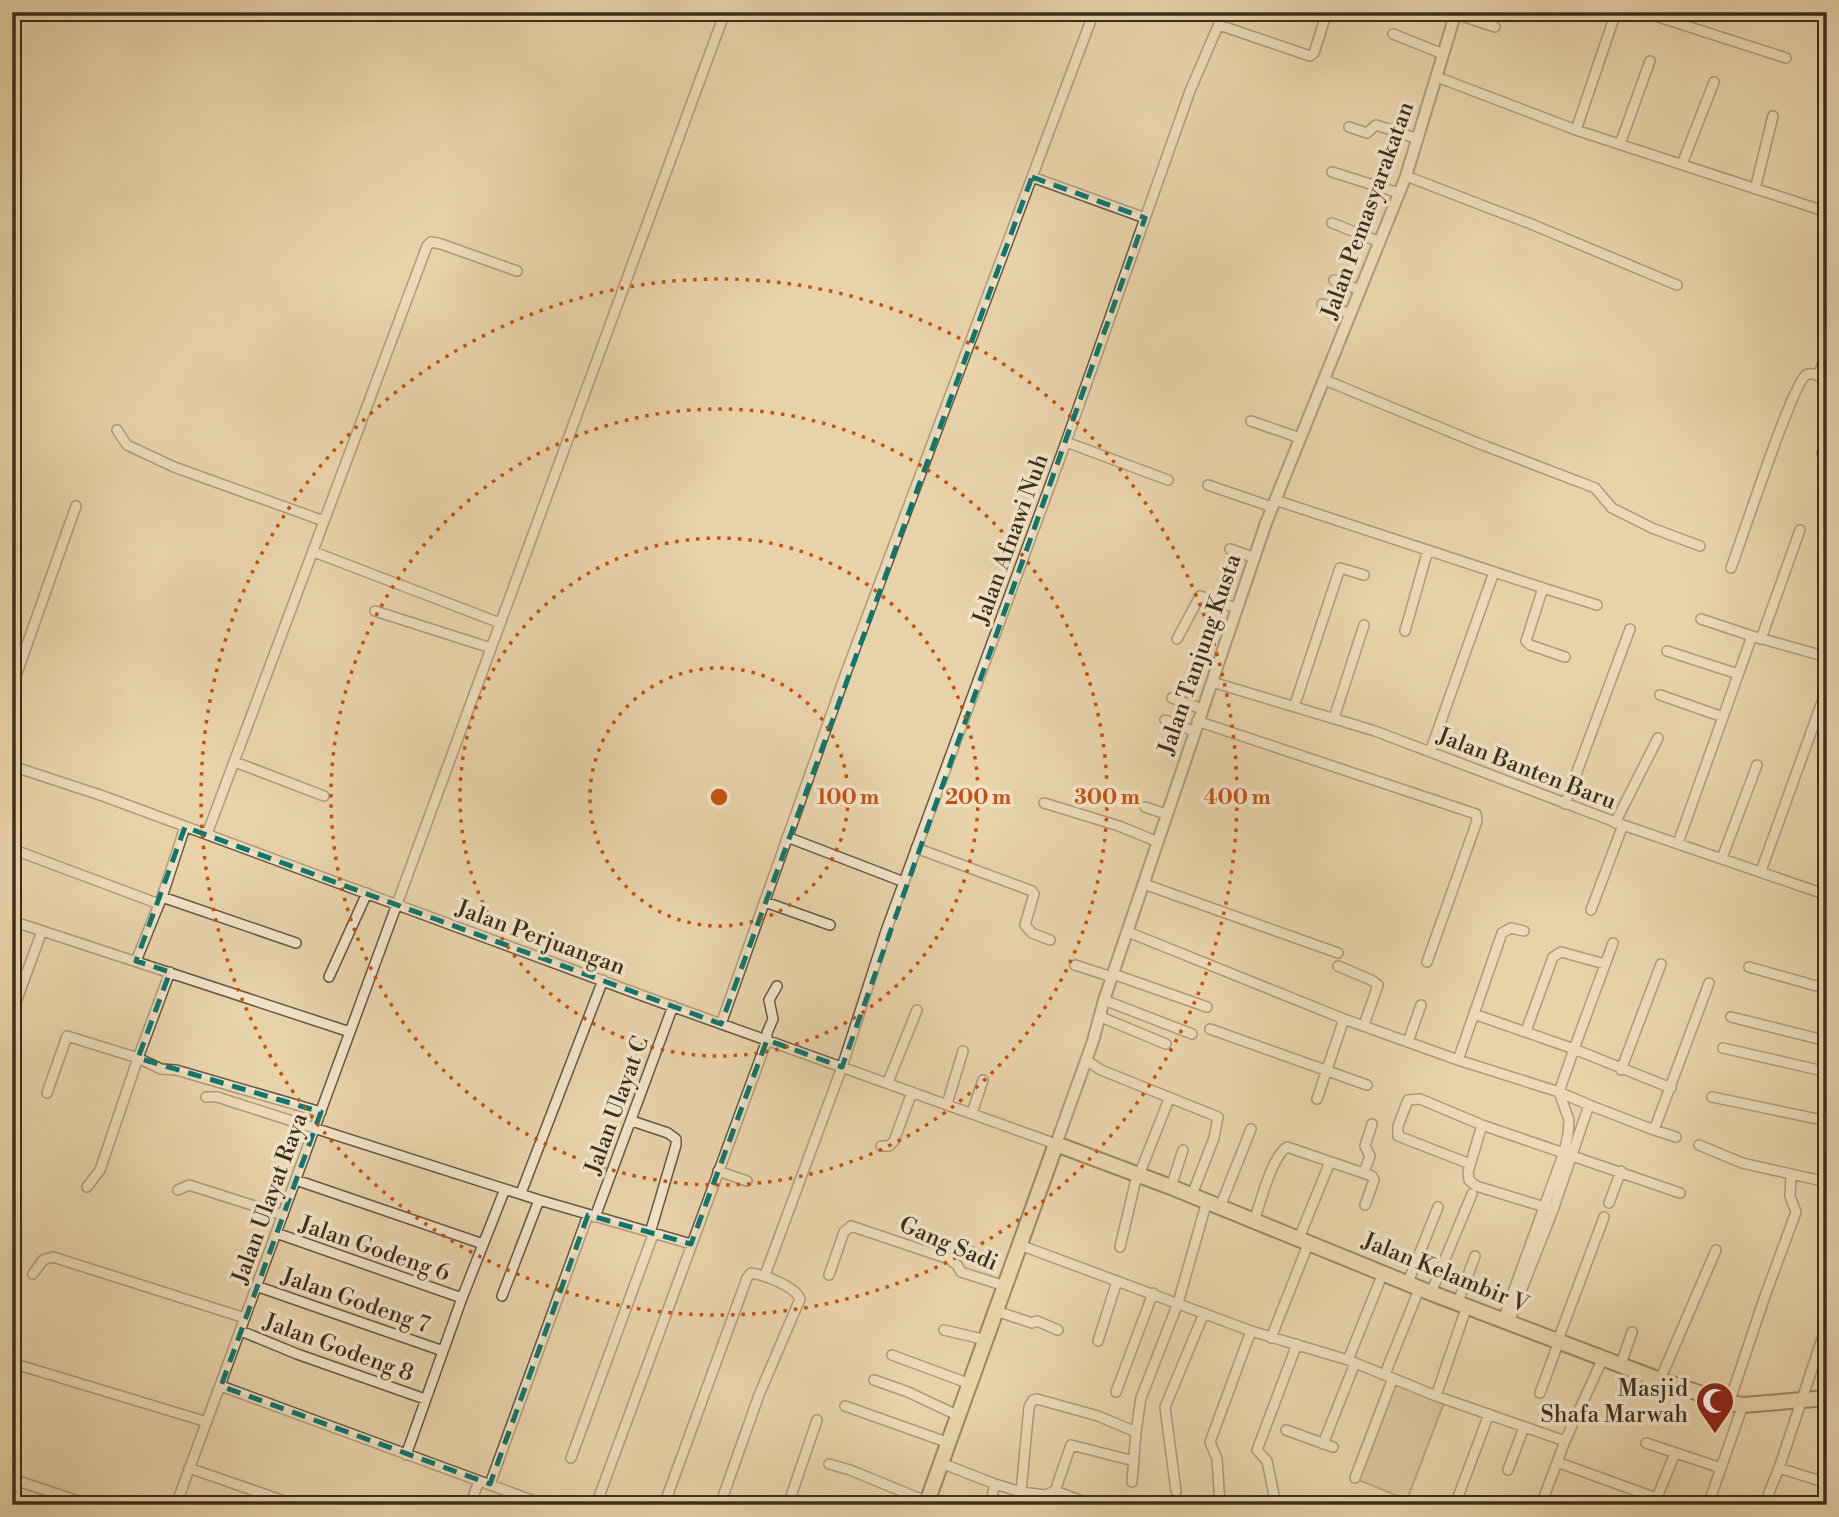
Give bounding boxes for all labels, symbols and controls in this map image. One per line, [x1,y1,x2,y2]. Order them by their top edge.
street label: Jalan Pemasyarakatan [1315,98,1420,324]
street label: Jalan Afnawi Nuh [967,450,1055,629]
street label: Jalan Tanjung Kusta [1152,550,1248,759]
street label: Jalan Banten Baru [1432,722,1620,816]
centre of rings [707,785,731,809]
text: 100 m [817,785,879,811]
text: 200 m [945,785,1011,811]
text: 300 m [1074,785,1140,811]
text: 400 m [1203,785,1271,811]
street label: Jalan Perjuangan [451,894,629,982]
street label: Jalan Ulayat C [579,1032,655,1179]
street label: Jalan Ulayat Raya [226,1109,314,1289]
street label: Jalan Godeng 6 [295,1210,454,1288]
street label: Gang Sadi [895,1211,1002,1277]
street label: Jalan Kelambir V [1357,1226,1533,1319]
street label: Jalan Godeng 7 [277,1262,434,1340]
street label: Jalan Godeng 8 [259,1308,417,1388]
place label: Masjid Shafa Marwah [1541,1375,1688,1429]
mosque icon: Masjid Shafa Marwah [1694,1380,1736,1435]

